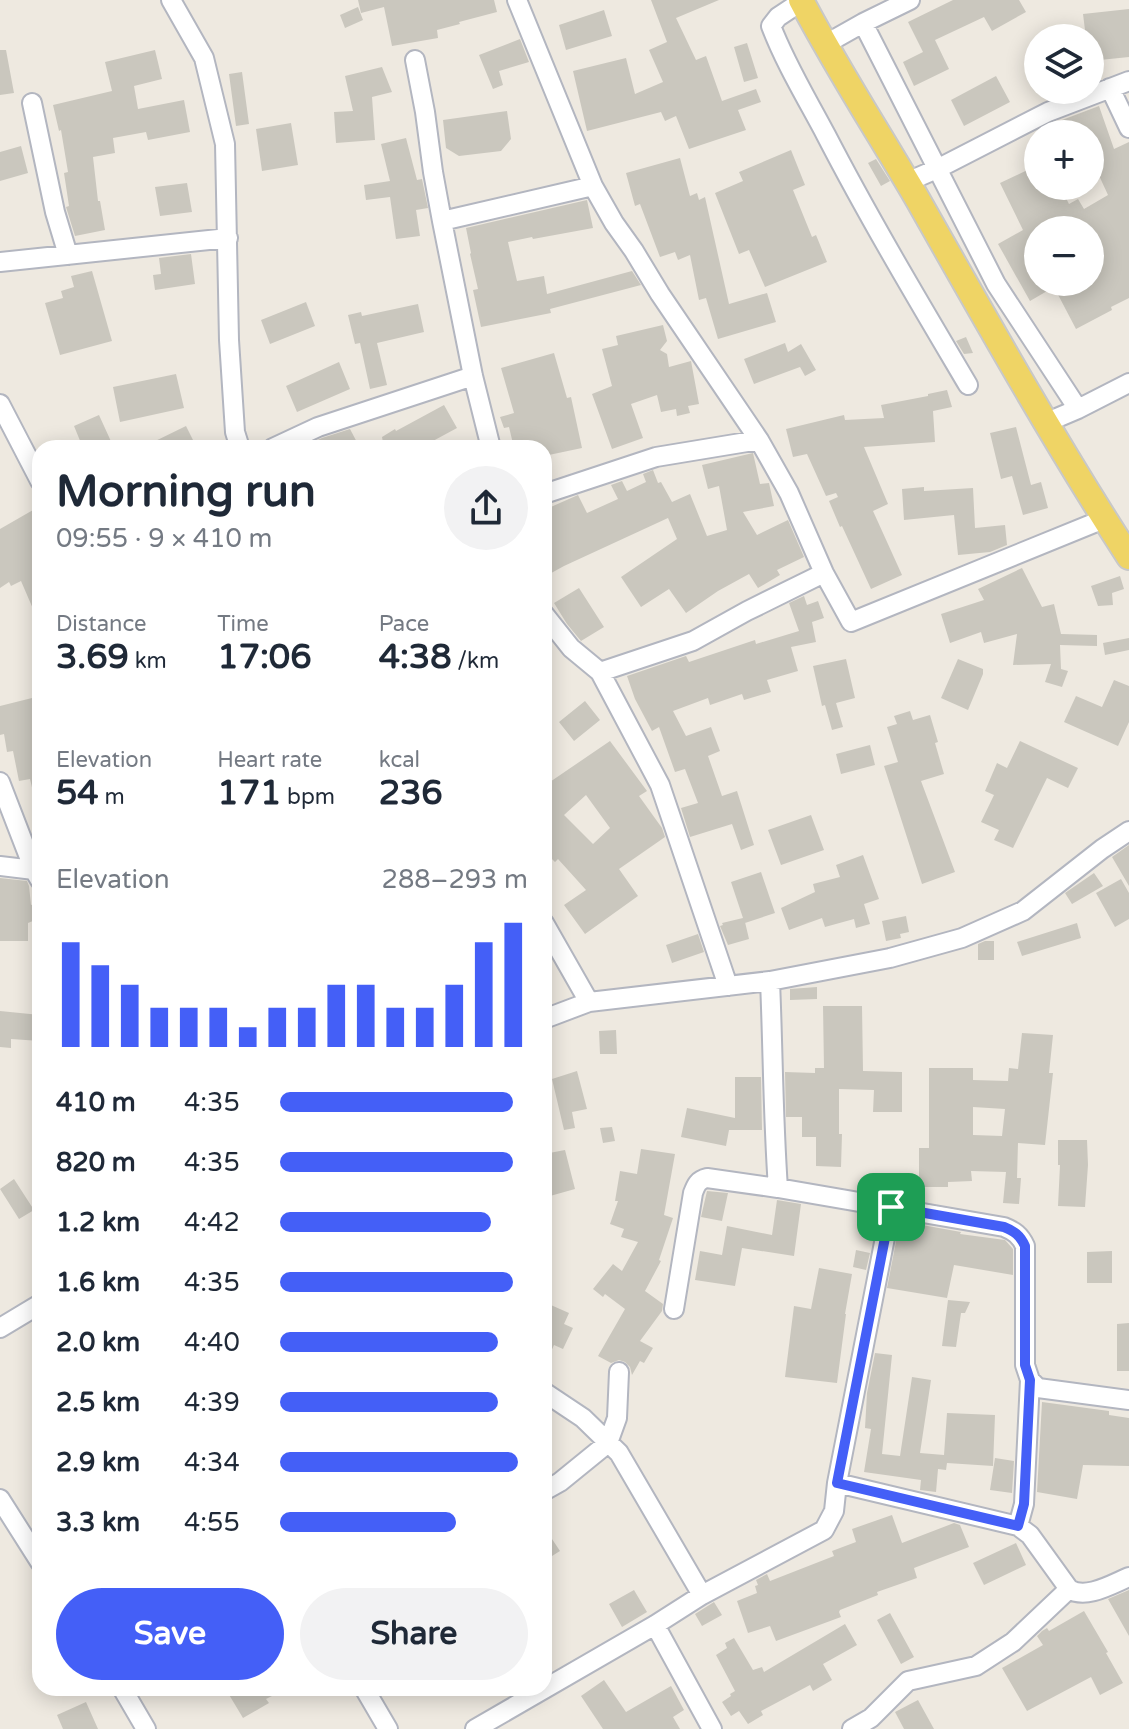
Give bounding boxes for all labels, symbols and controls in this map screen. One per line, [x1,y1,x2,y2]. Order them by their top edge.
map controls [1024,24,1104,296]
button: layers [1024,24,1104,104]
button: + [1024,120,1104,200]
button: − [1024,216,1104,296]
text: Morning run [56,466,316,519]
button: share [444,466,528,550]
text: 09:55 · 9 × 410 m [56,523,272,554]
text: Distance [56,611,147,637]
text: Time [217,611,269,637]
text: Pace [379,611,429,637]
text: 3.69 [56,637,129,678]
text: 17:06 [217,637,312,678]
text: 4:38 [379,637,452,678]
text: km [129,648,167,674]
text: /km [452,648,499,674]
text: Elevation [56,747,152,773]
text: Heart rate [217,747,322,773]
text: kcal [379,747,420,773]
text: 54 [56,773,99,814]
text: 171 [217,773,281,814]
text: 236 [379,773,443,814]
text: m [99,784,125,810]
text: bpm [281,784,335,810]
text: Elevation [56,864,170,895]
text: 288–293 m [382,864,528,895]
text: 410 m [56,1087,136,1118]
text: 4:35 [184,1087,240,1118]
text: 820 m [56,1147,136,1178]
text: 4:35 [184,1147,240,1178]
pin [857,1173,925,1241]
icon: arrive [869,1185,913,1229]
text: 1.2 km [56,1207,140,1238]
text: 4:42 [184,1207,240,1238]
text: 1.6 km [56,1267,140,1298]
text: 4:35 [184,1267,240,1298]
text: 2.0 km [56,1327,140,1358]
text: 4:40 [184,1327,240,1358]
text: 2.5 km [56,1387,140,1418]
text: 4:39 [184,1387,240,1418]
text: 2.9 km [56,1447,140,1478]
text: 4:34 [184,1447,240,1478]
text: 3.3 km [56,1507,140,1538]
text: 4:55 [184,1507,240,1538]
button: Save [56,1588,284,1680]
button: Share [300,1588,528,1680]

